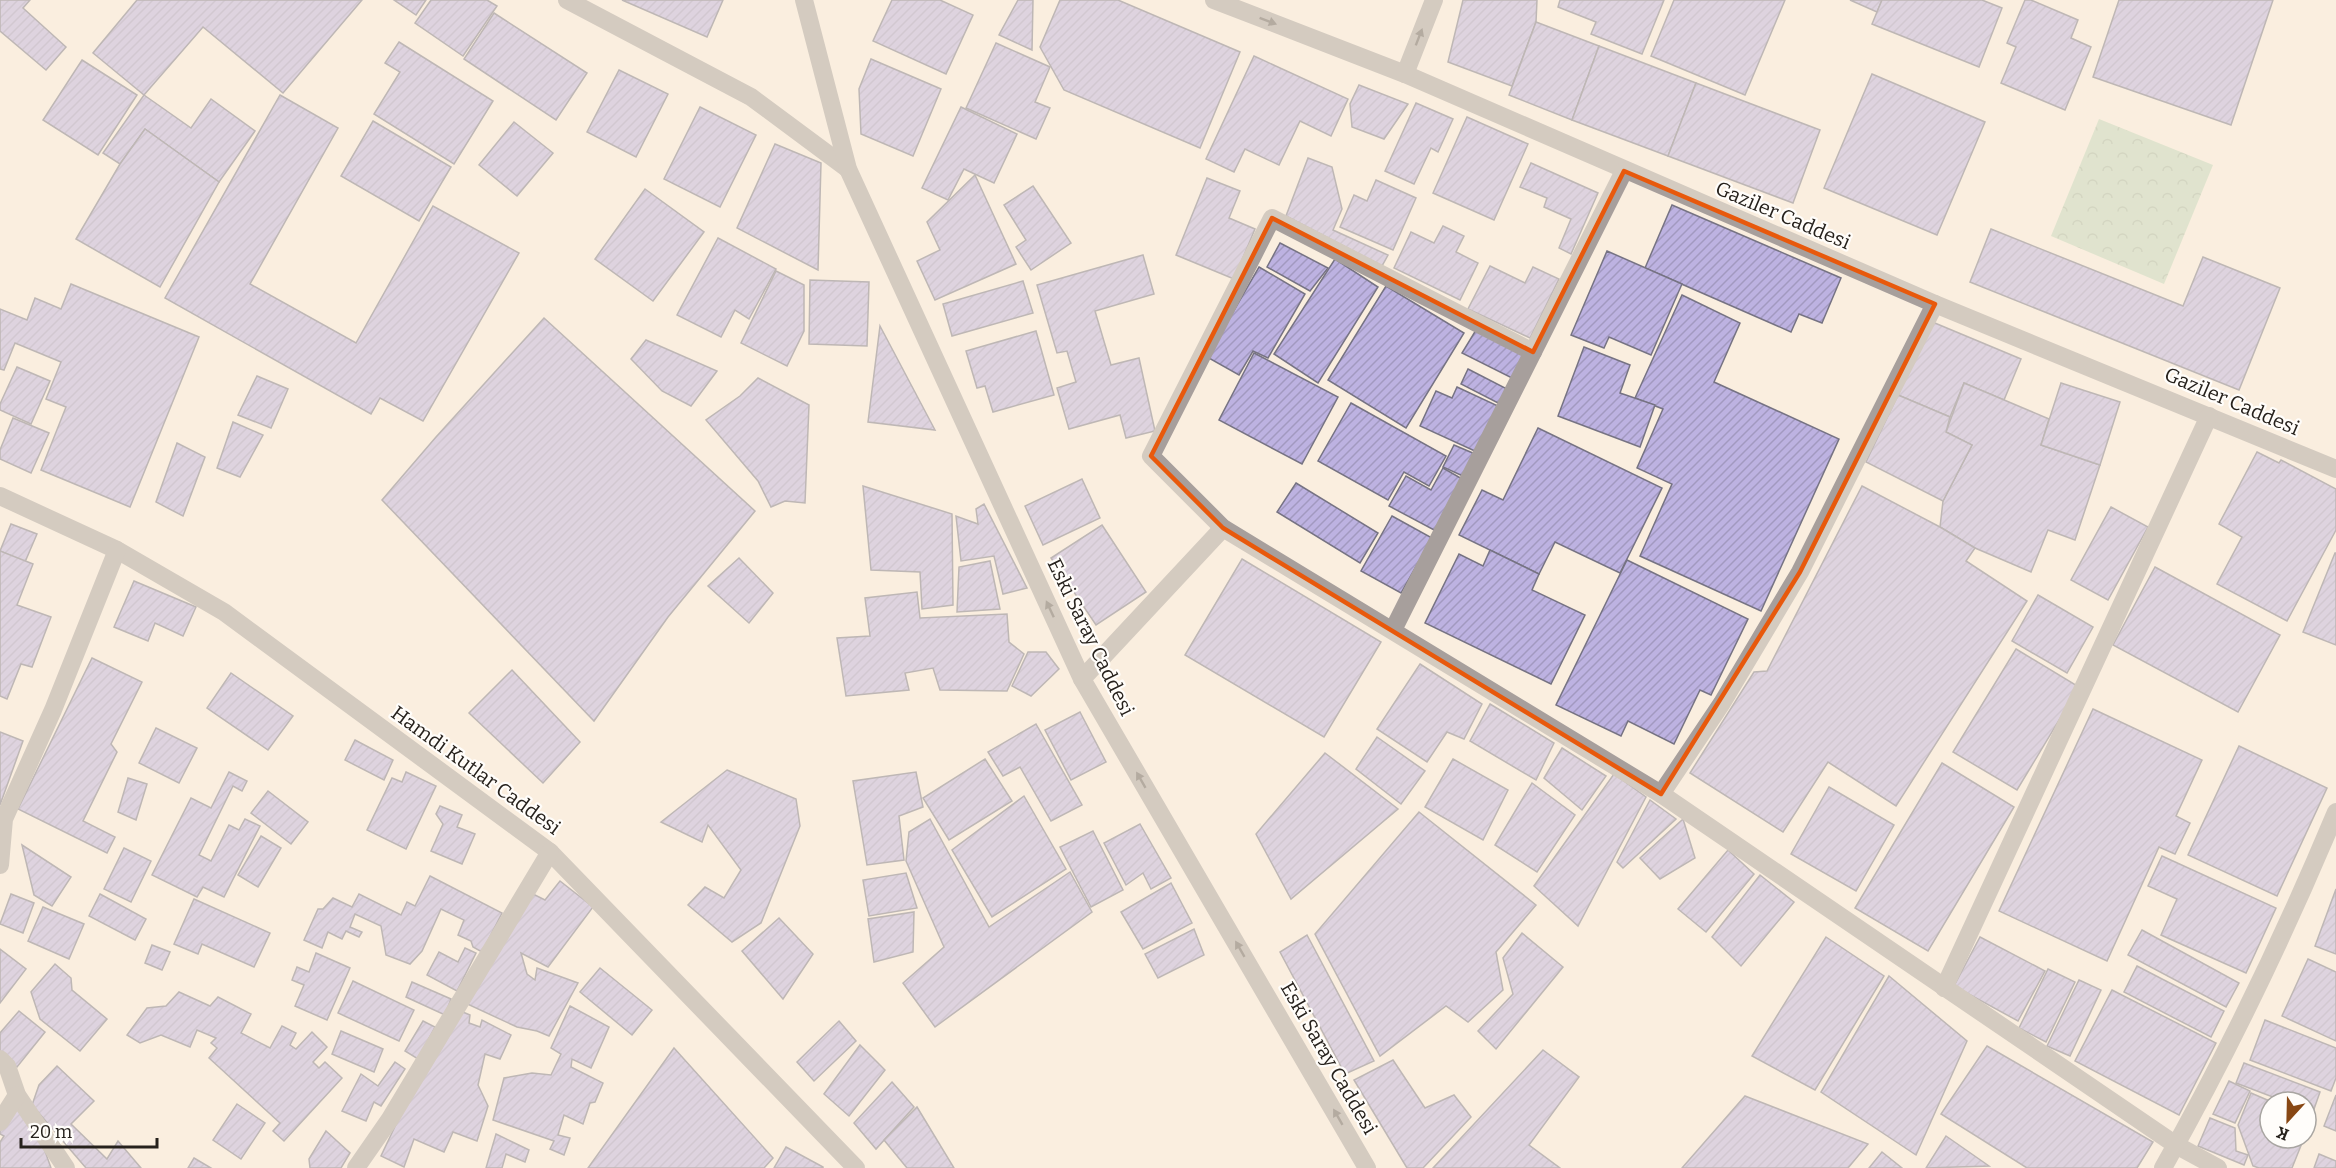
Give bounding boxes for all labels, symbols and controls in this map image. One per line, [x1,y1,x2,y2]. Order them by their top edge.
one-way arrow [1260,16,1278,26]
one-way arrow [1415,28,1425,46]
street label: Gaziler Caddesi [1712,176,1854,254]
street label: Gaziler Caddesi [2161,362,2303,440]
street label: Eski Saray Caddesi [1043,555,1139,719]
one-way arrow [1045,600,1054,617]
street label: Hamdi Kutlar Caddesi [387,701,565,839]
one-way arrow [1137,772,1147,789]
one-way arrow [1234,941,1245,957]
street label: Eski Saray Caddesi [1276,978,1382,1138]
north arrow [2258,1090,2318,1150]
one-way arrow [1333,1109,1343,1126]
scale bar [21,1111,158,1149]
text: 20 m [30,1121,72,1143]
text: K [2273,1122,2291,1144]

